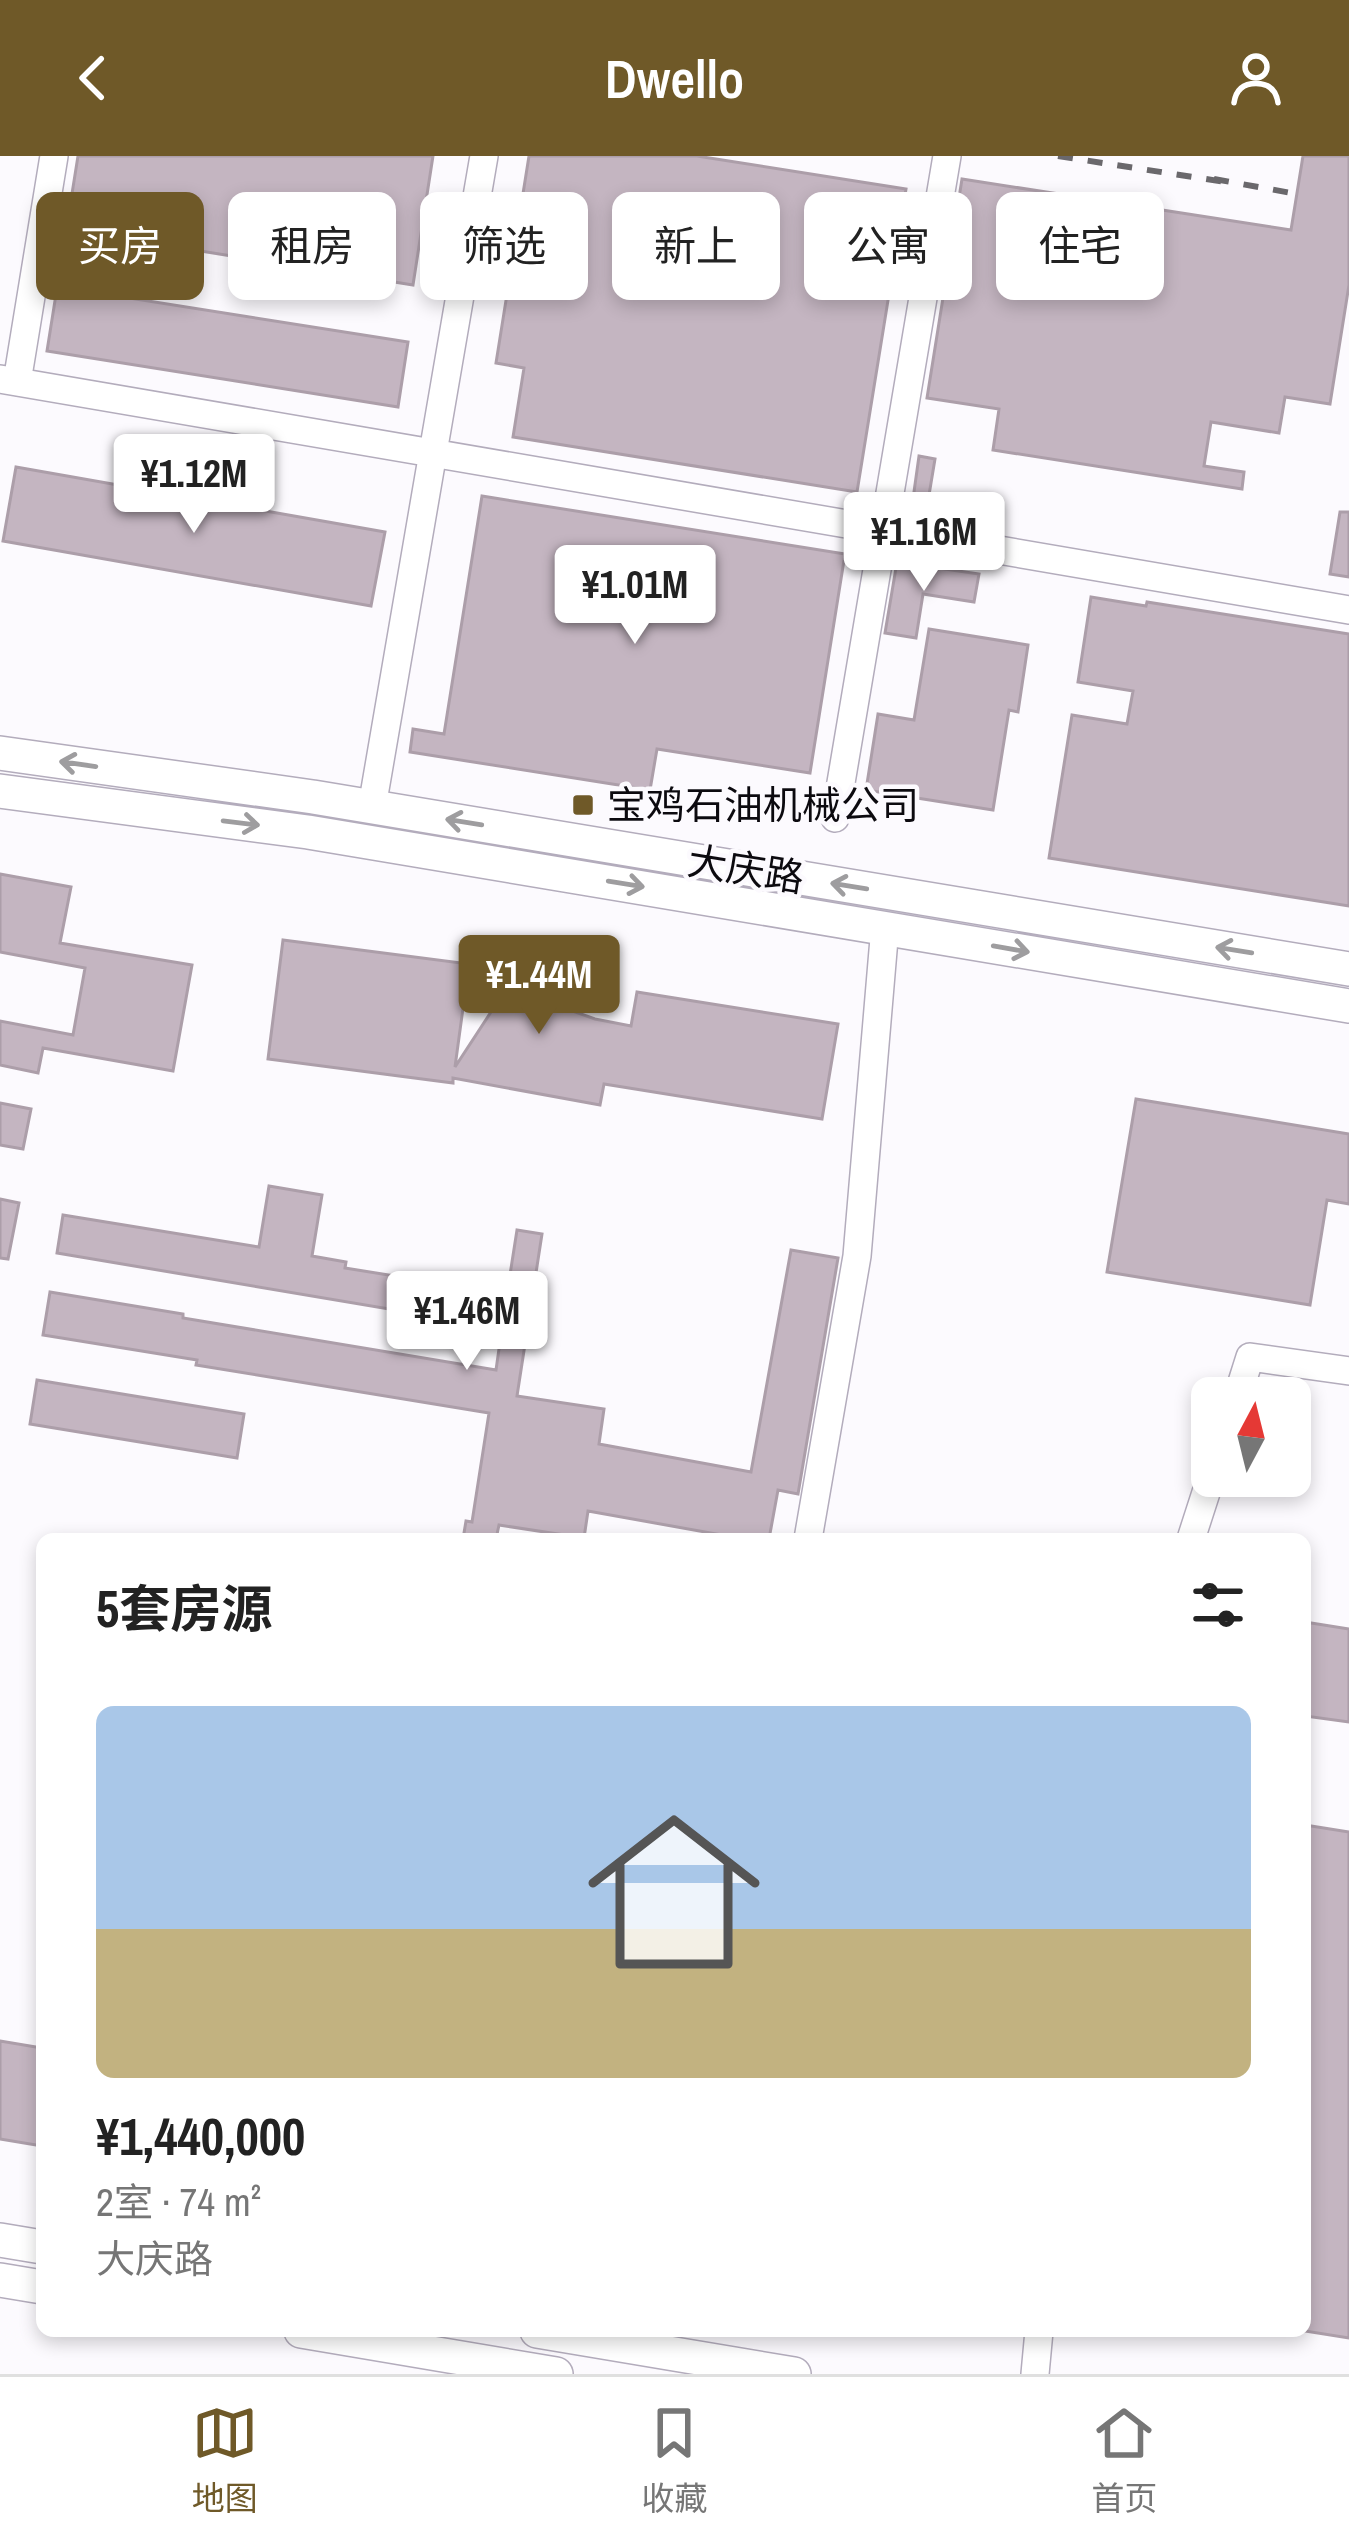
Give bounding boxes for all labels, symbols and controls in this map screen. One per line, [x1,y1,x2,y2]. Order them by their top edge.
text: Dwello [605,42,744,115]
icon: back [60,45,126,111]
icon: person [1223,45,1289,111]
chip: 买房 [36,192,204,300]
chip: 租房 [228,192,396,300]
chip: 筛选 [420,192,588,300]
chip: 新上 [612,192,780,300]
chip: 公寓 [804,192,972,300]
chip: 住宅 [996,192,1164,300]
pin: ¥1.12M [96,434,292,536]
text: ¥1.12M [141,447,247,499]
pin: ¥1.16M [826,492,1022,594]
text: ¥1.16M [871,505,977,557]
pin: ¥1.01M [537,545,733,647]
text: ¥1.01M [582,558,688,610]
one-way arrow [60,752,99,775]
place label: 宝鸡石油机械公司 [607,779,919,831]
marker: 宝鸡石油机械公司 [570,792,596,818]
one-way arrow [445,810,484,833]
one-way arrow [221,812,260,835]
street label: 大庆路 [684,834,808,904]
one-way arrow [606,874,645,897]
one-way arrow [830,874,869,897]
pin: ¥1.44M [441,935,637,1037]
one-way arrow [1215,937,1254,960]
one-way arrow [990,938,1029,961]
text: ¥1.44M [486,948,592,1000]
pin: ¥1.46M [369,1271,565,1373]
text: ¥1.46M [414,1284,520,1336]
north arrow [1191,1377,1311,1497]
map controls [1191,1377,1311,1497]
icon: filters [1185,1572,1251,1638]
text: 5套房源 [96,1574,272,1643]
icon: home [566,1784,782,2000]
text: ¥1,440,000 [96,2102,305,2171]
text: 2室 · 74 m² [96,2176,261,2228]
text: 大庆路 [96,2233,213,2285]
tab: 地图 [192,2400,258,2520]
tab: 收藏 [641,2400,707,2520]
tab: 首页 [1091,2400,1157,2520]

